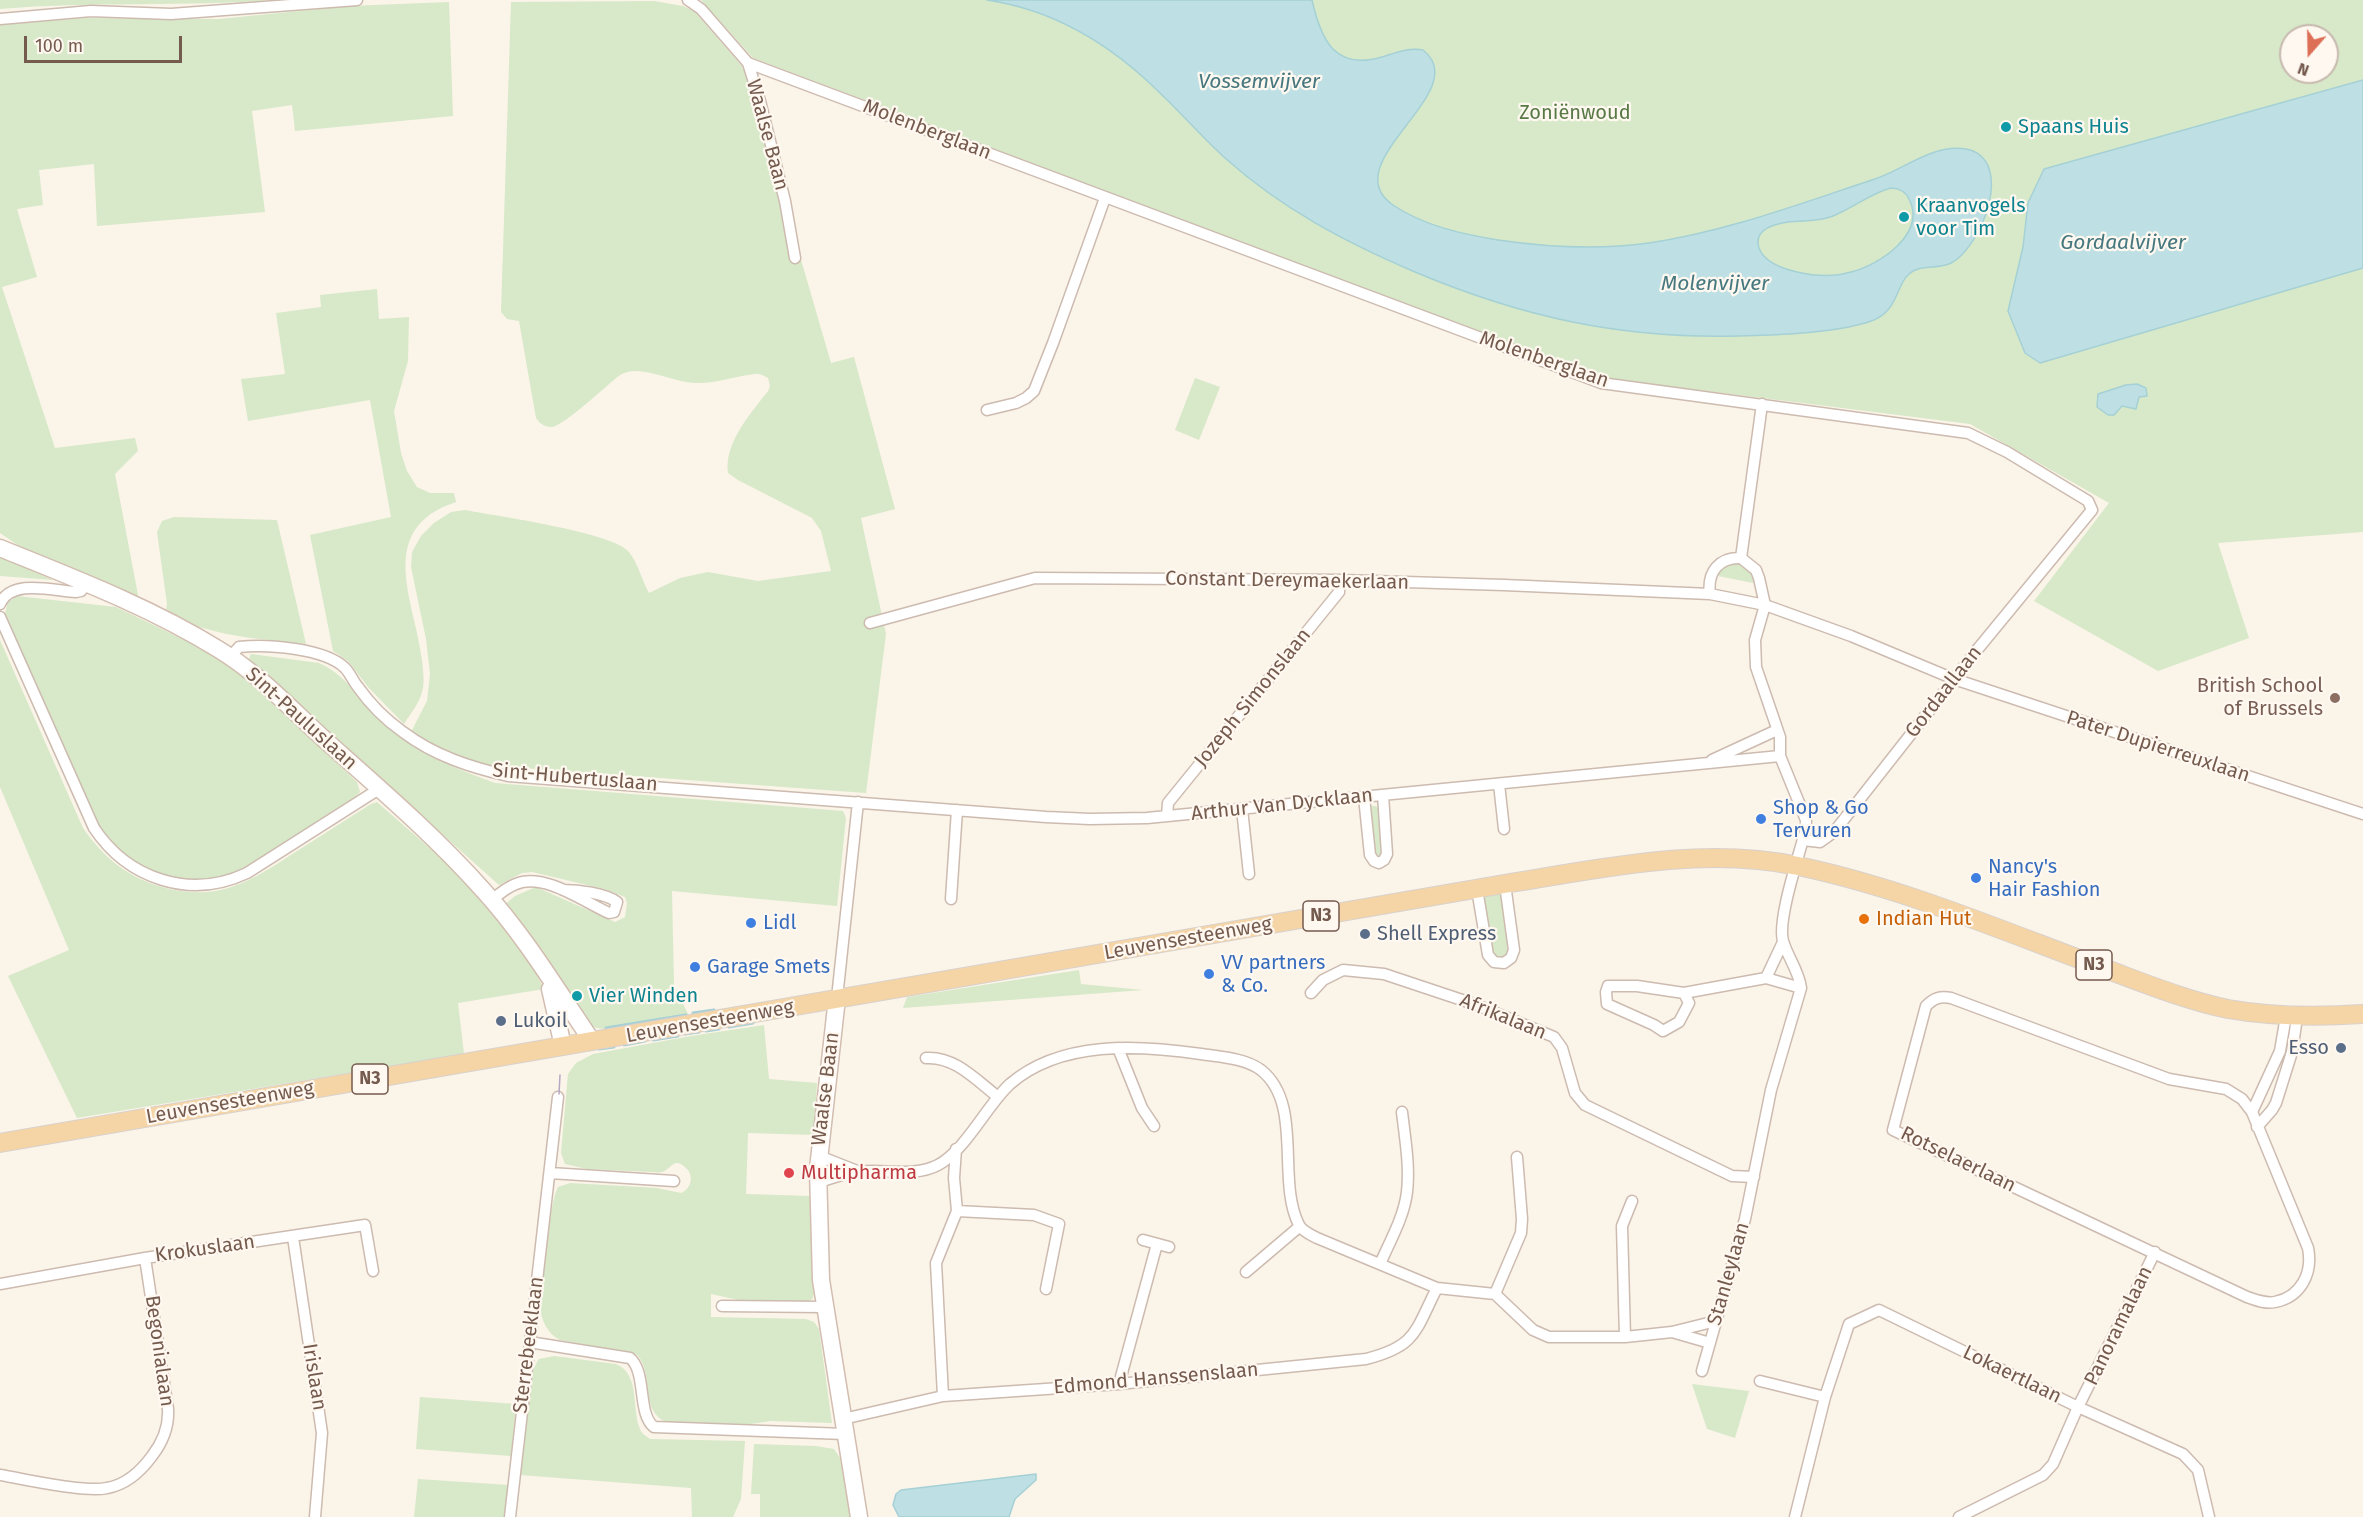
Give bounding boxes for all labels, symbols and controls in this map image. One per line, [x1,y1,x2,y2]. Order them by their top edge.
scale bar [27,24,184,62]
north arrow [2279,24,2339,84]
text: 100 m [35,35,83,57]
text: N [2295,59,2312,80]
water label: Vossemvijver [1198,69,1320,95]
street label: Waalse Baan [741,77,793,193]
street label: Molenberglaan [860,95,994,165]
park label: Zoniënwoud [1519,101,1631,125]
place label: Spaans Huis [2018,115,2129,139]
marker: Spaans Huis [1999,120,2013,134]
place label: Kraanvogels voor Tim [1916,194,2026,241]
marker: Kraanvogels voor Tim [1897,210,1911,224]
water label: Gordaalvijver [2060,230,2186,256]
water label: Molenvijver [1661,271,1769,297]
street label: Molenberglaan [1476,327,1612,393]
street label: Constant Dereymaekerlaan [1165,567,1409,595]
street label: Jozeph Simonslaan [1190,624,1316,772]
street label: Gordaallaan [1901,641,1987,743]
street label: Sint-Pauluslaan [240,663,362,775]
place label: British School of Brussels [2197,674,2323,721]
marker: British School of Brussels [2328,691,2342,705]
street label: Pater Dupierreuxlaan [2063,706,2253,788]
street label: Sint-Hubertuslaan [491,759,659,797]
street label: Arthur Van Dycklaan [1190,784,1374,826]
place label: Shop & Go Tervuren [1773,796,1869,843]
marker: Shop & Go Tervuren [1754,812,1768,826]
place label: Nancy's Hair Fashion [1988,855,2101,902]
marker: Nancy's Hair Fashion [1969,871,1983,885]
road number: N3 [1303,901,1339,931]
place label: Indian Hut [1876,907,1972,931]
place label: Lidl [763,911,796,935]
street label: Leuvensesteenweg [1102,912,1274,966]
marker: Indian Hut [1857,912,1871,926]
marker: Lidl [744,916,758,930]
place label: Shell Express [1377,922,1496,946]
marker: Shell Express [1358,927,1372,941]
road number: N3 [2076,950,2112,980]
place label: VV partners & Co. [1221,951,1325,998]
place label: Garage Smets [707,955,830,979]
marker: Garage Smets [688,960,702,974]
marker: VV partners & Co. [1202,967,1216,981]
place label: Vier Winden [589,984,698,1008]
marker: Vier Winden [570,989,584,1003]
street label: Afrikalaan [1456,989,1550,1045]
street label: Leuvensesteenweg [624,995,796,1049]
place label: Lukoil [513,1009,568,1033]
marker: Lukoil [494,1014,508,1028]
street label: Waalse Baan [807,1031,845,1147]
place label: Esso [2288,1036,2329,1060]
marker: Esso [2334,1041,2348,1055]
road number: N3 [352,1064,388,1094]
street label: Leuvensesteenweg [144,1076,316,1130]
street label: Rotselaerlaan [1896,1122,2020,1198]
place label: Multipharma [801,1161,917,1185]
marker: Multipharma [782,1166,796,1180]
street label: Stanleylaan [1703,1220,1755,1328]
street label: Krokuslaan [153,1230,257,1268]
street label: Panoramalaan [2080,1262,2158,1390]
street label: Sterrebeeklaan [509,1275,549,1415]
street label: Begonialaan [139,1294,179,1408]
street label: Lokaertlaan [1959,1341,2065,1409]
street label: Irislaan [297,1342,331,1412]
street label: Edmond Hanssenslaan [1052,1358,1260,1400]

